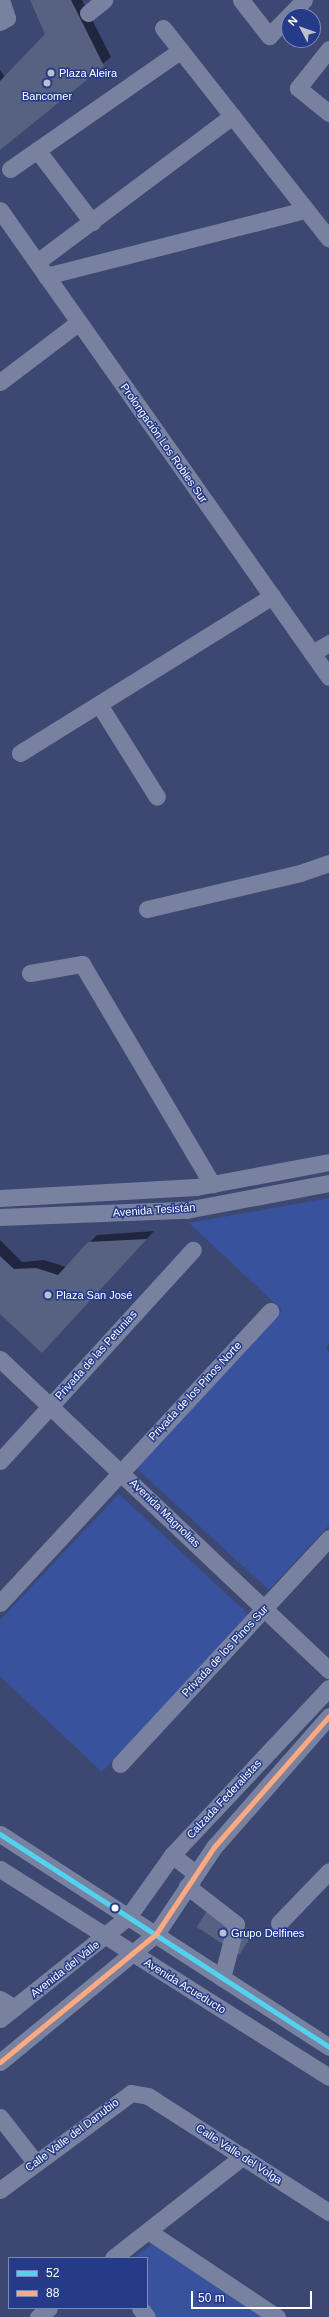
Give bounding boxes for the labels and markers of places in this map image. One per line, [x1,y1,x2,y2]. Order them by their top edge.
place label: Plaza Aleira [59,66,118,80]
marker: Plaza Aleira [46,68,56,78]
marker: Bancomer [42,78,52,88]
place label: Bancomer [22,89,72,103]
place label: Plaza San José [56,1288,132,1302]
marker: Plaza San José [43,1290,53,1300]
unlabelled marker [110,1903,120,1913]
place label: Grupo Delfines [231,1926,304,1940]
marker: Grupo Delfines [218,1928,228,1938]

